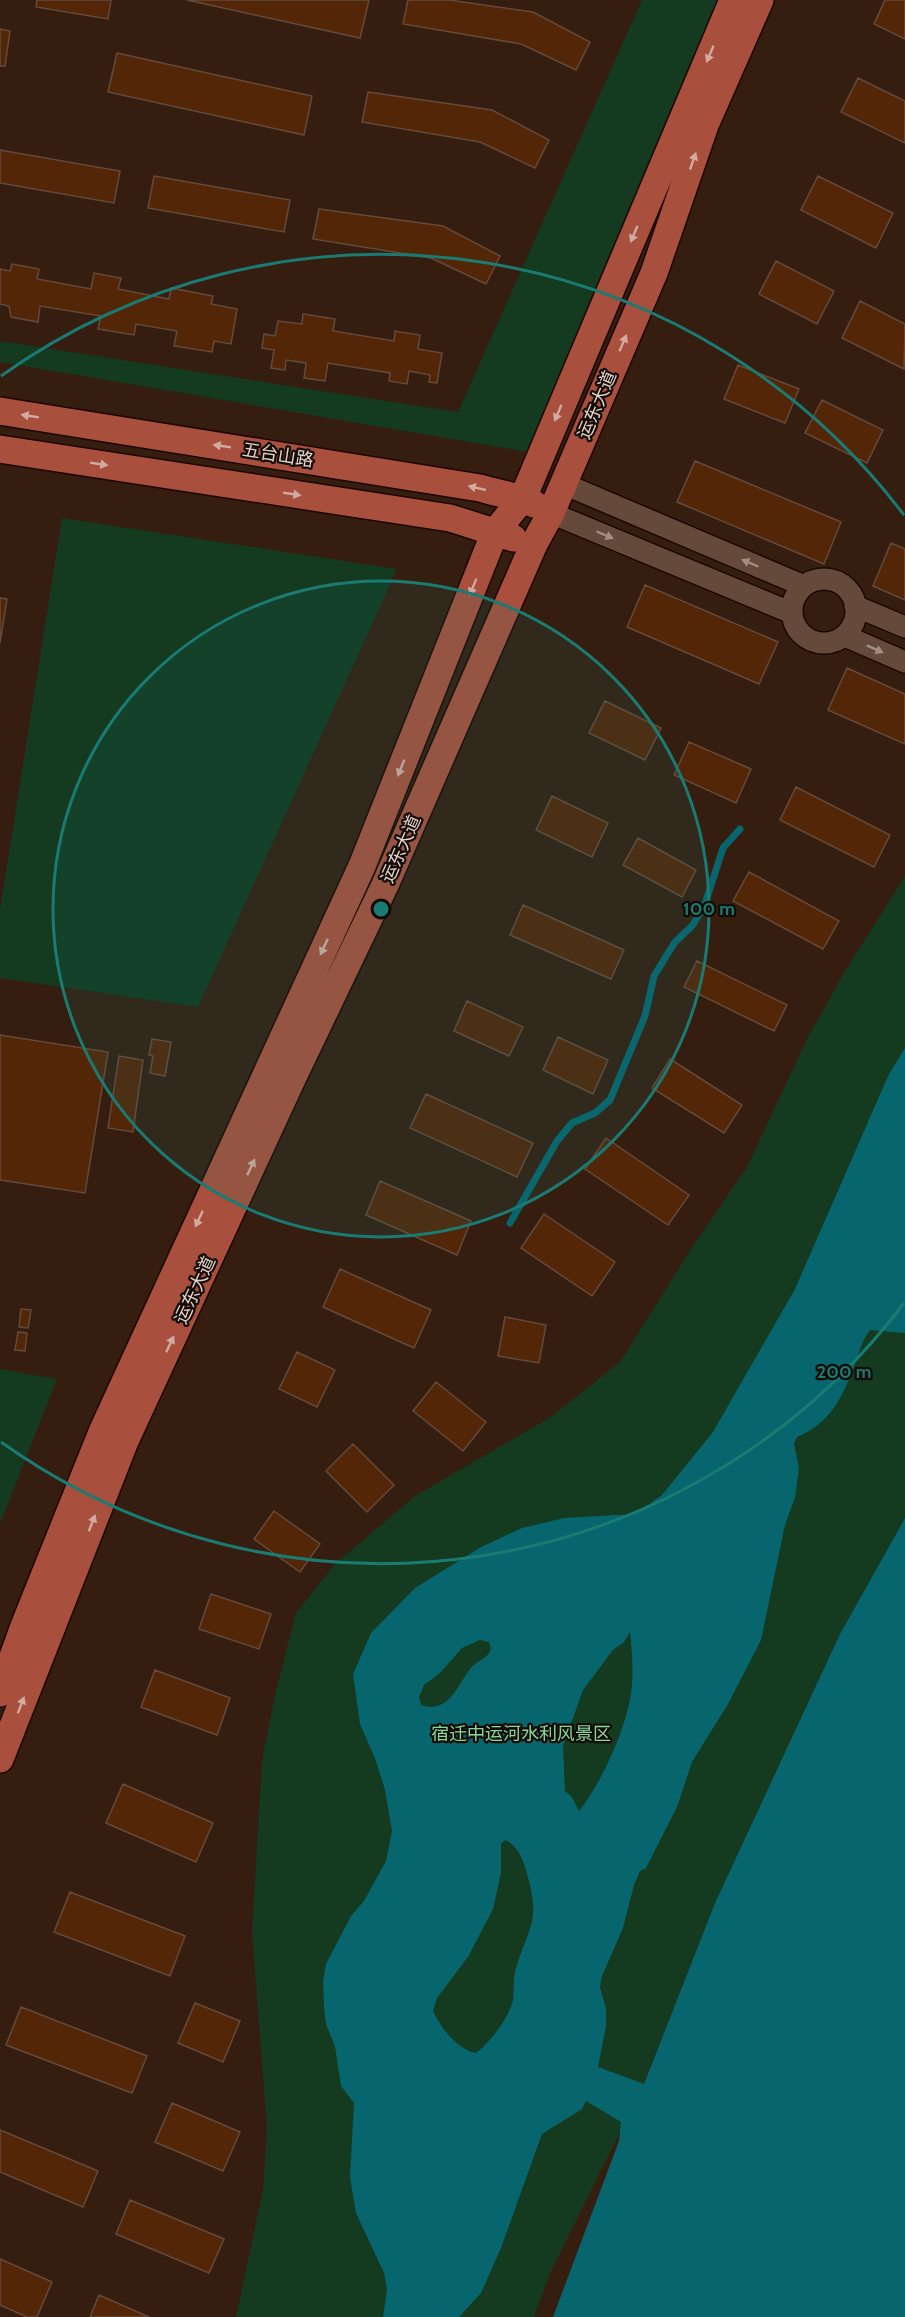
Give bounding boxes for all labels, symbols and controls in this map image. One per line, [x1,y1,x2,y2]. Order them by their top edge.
one-way arrow [705,45,714,63]
one-way arrow [688,152,698,170]
one-way arrow [629,225,639,243]
one-way arrow [619,334,629,352]
street label: 运东大道 [573,368,621,442]
one-way arrow [554,405,563,422]
one-way arrow [20,411,39,420]
street label: 五台山路 [241,439,315,471]
one-way arrow [213,442,232,451]
one-way arrow [90,460,109,469]
one-way arrow [467,483,486,492]
one-way arrow [283,490,302,499]
one-way arrow [597,530,615,540]
one-way arrow [742,559,759,568]
one-way arrow [468,578,478,596]
one-way arrow [866,644,884,654]
one-way arrow [396,759,405,777]
street label: 运东大道 [376,812,426,886]
text: 100 m [683,898,735,920]
centre of rings [371,899,391,919]
one-way arrow [319,938,329,956]
one-way arrow [247,1159,256,1176]
one-way arrow [194,1211,203,1228]
street label: 运东大道 [170,1253,220,1327]
one-way arrow [165,1335,175,1353]
text: 200 m [817,1361,871,1383]
one-way arrow [87,1514,97,1532]
one-way arrow [16,1695,26,1713]
park label: 宿迁中运河水利风景区 [431,1723,611,1745]

